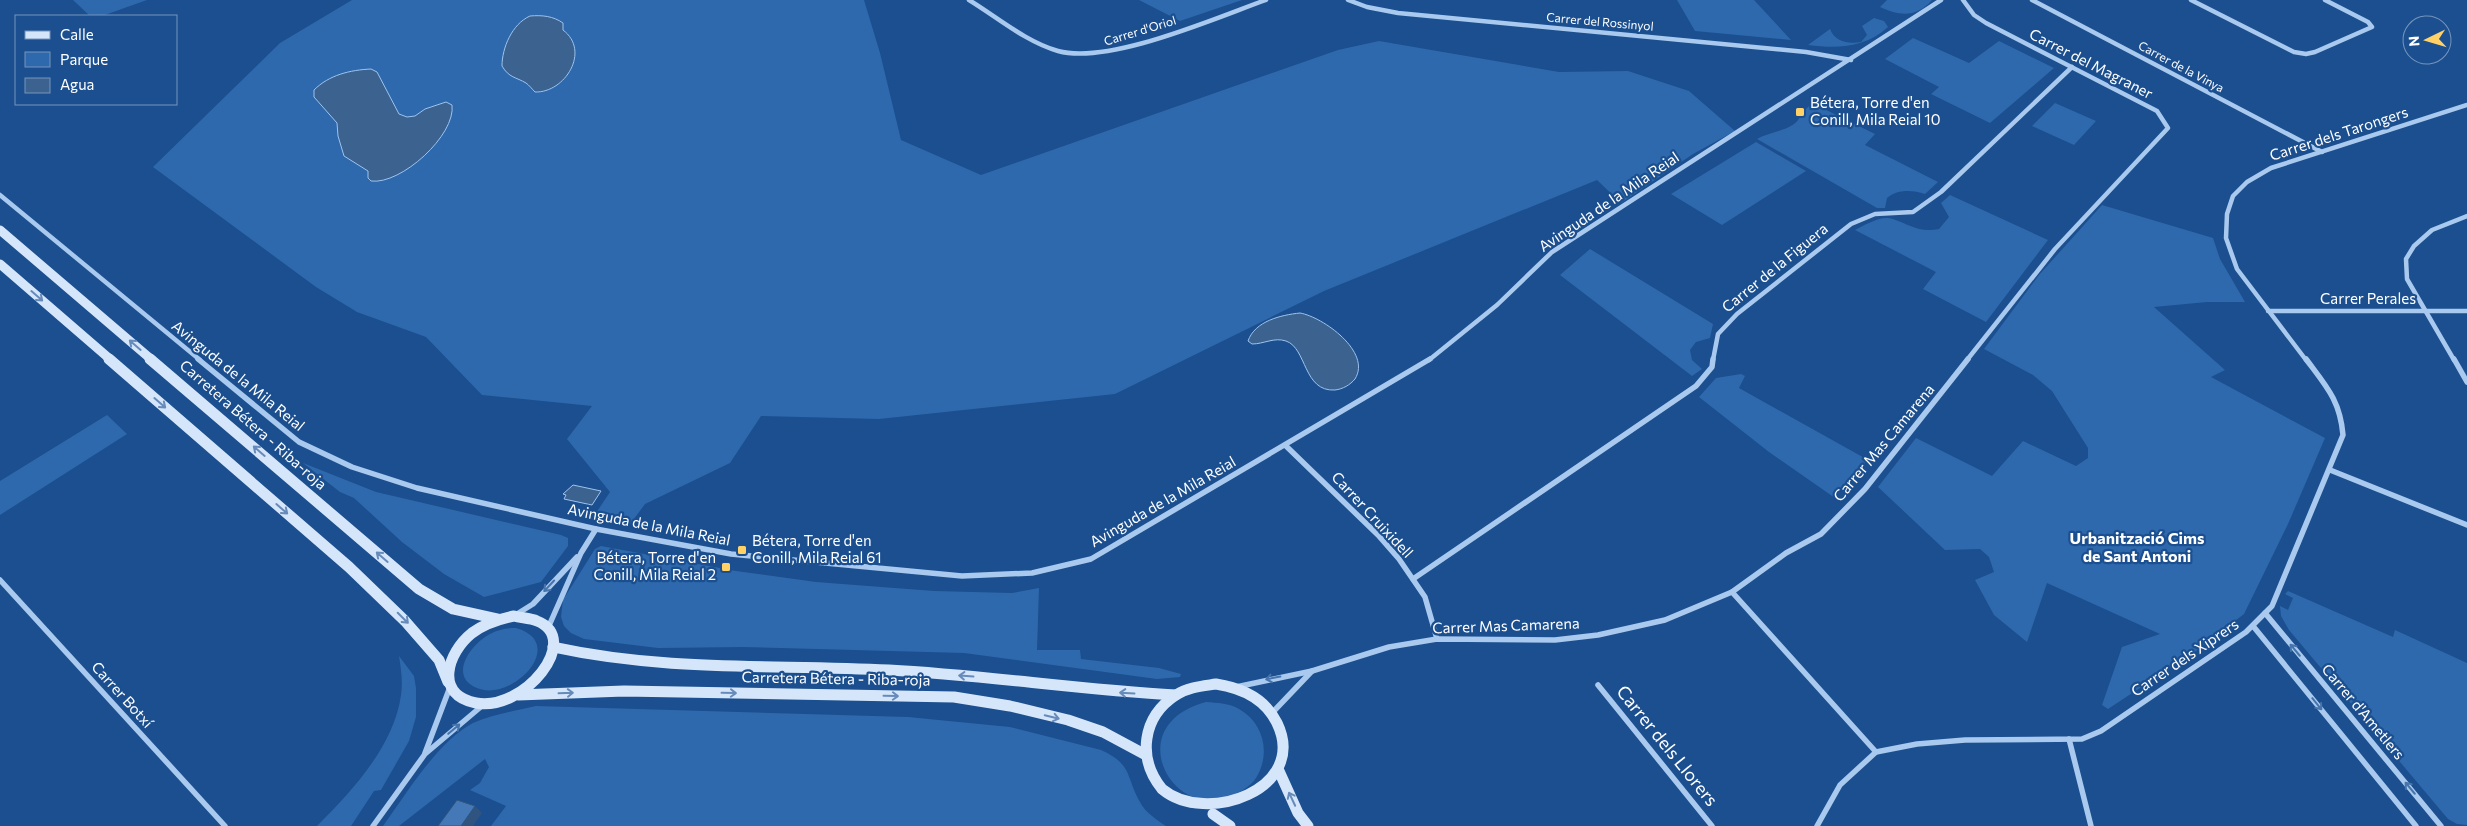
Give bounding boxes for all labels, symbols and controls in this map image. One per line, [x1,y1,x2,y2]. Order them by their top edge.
street label: Carrer del Rossinyol [1546,9,1654,33]
street label: Carrer d'Oriol [1102,12,1177,48]
legend [15,15,178,105]
north arrow [2402,15,2452,65]
street label: Carrer del Magraner [2027,24,2156,102]
text: Calle [60,25,94,43]
text: N [2405,35,2422,47]
street label: Carrer de la Vinya [2136,38,2227,95]
text: Parque [60,50,108,68]
text: Agua [60,75,94,93]
place label: Bétera, Torre d'en Conill, Mila Reial 10 [1810,93,1940,128]
street label: Carrer dels Tarongers [2267,102,2410,164]
marker: Bétera, Torre d'en Conill, Mila Reial 10 [1794,106,1806,118]
street label: Avinguda de la Mila Reial [1535,147,1682,255]
street label: Carrer de la Figuera [1718,219,1831,315]
street label: Carrer Perales [2320,289,2416,307]
one-way arrow [30,291,43,302]
street label: Avinguda de la Mila Reial [169,316,309,434]
one-way arrow [129,340,142,351]
street label: Carretera Bétera - Riba-roja [177,356,331,493]
street label: Carrer Mas Camarena [1829,380,1938,505]
one-way arrow [153,397,166,409]
one-way arrow [252,445,265,457]
street label: Avinguda de la Mila Reial [1086,452,1239,550]
street label: Carrer Cruixidell [1328,468,1417,561]
street label: Avinguda de la Mila Reial [566,499,732,549]
one-way arrow [276,504,289,515]
district label: Urbanització Cims de Sant Antoni [2070,528,2204,565]
place label: Bétera, Torre d'en Conill, Mila Reial 61 [752,531,882,566]
marker: Bétera, Torre d'en Conill, Mila Reial 61 [736,544,748,556]
place label: Bétera, Torre d'en Conill, Mila Reial 2 [593,548,716,583]
one-way arrow [376,552,389,563]
marker: Bétera, Torre d'en Conill, Mila Reial 2 [720,561,732,573]
one-way arrow [543,580,555,593]
one-way arrow [397,612,409,625]
street label: Carrer Mas Camarena [1432,613,1580,637]
street label: Carrer dels Xiprers [2127,614,2242,700]
one-way arrow [2289,643,2301,656]
street label: Carrer Botxí [88,657,158,732]
street label: Carrer d'Ametlers [2319,660,2409,763]
street label: Carretera Bétera - Riba-roja [742,667,931,689]
one-way arrow [958,671,974,680]
one-way arrow [1265,674,1281,684]
street label: Carrer dels Llorers [1612,680,1723,810]
one-way arrow [558,688,574,697]
one-way arrow [720,688,737,698]
one-way arrow [1120,688,1136,697]
one-way arrow [883,691,899,701]
one-way arrow [2311,698,2322,711]
one-way arrow [1043,713,1059,722]
one-way arrow [448,724,461,735]
one-way arrow [2404,782,2415,795]
one-way arrow [1287,792,1296,807]

